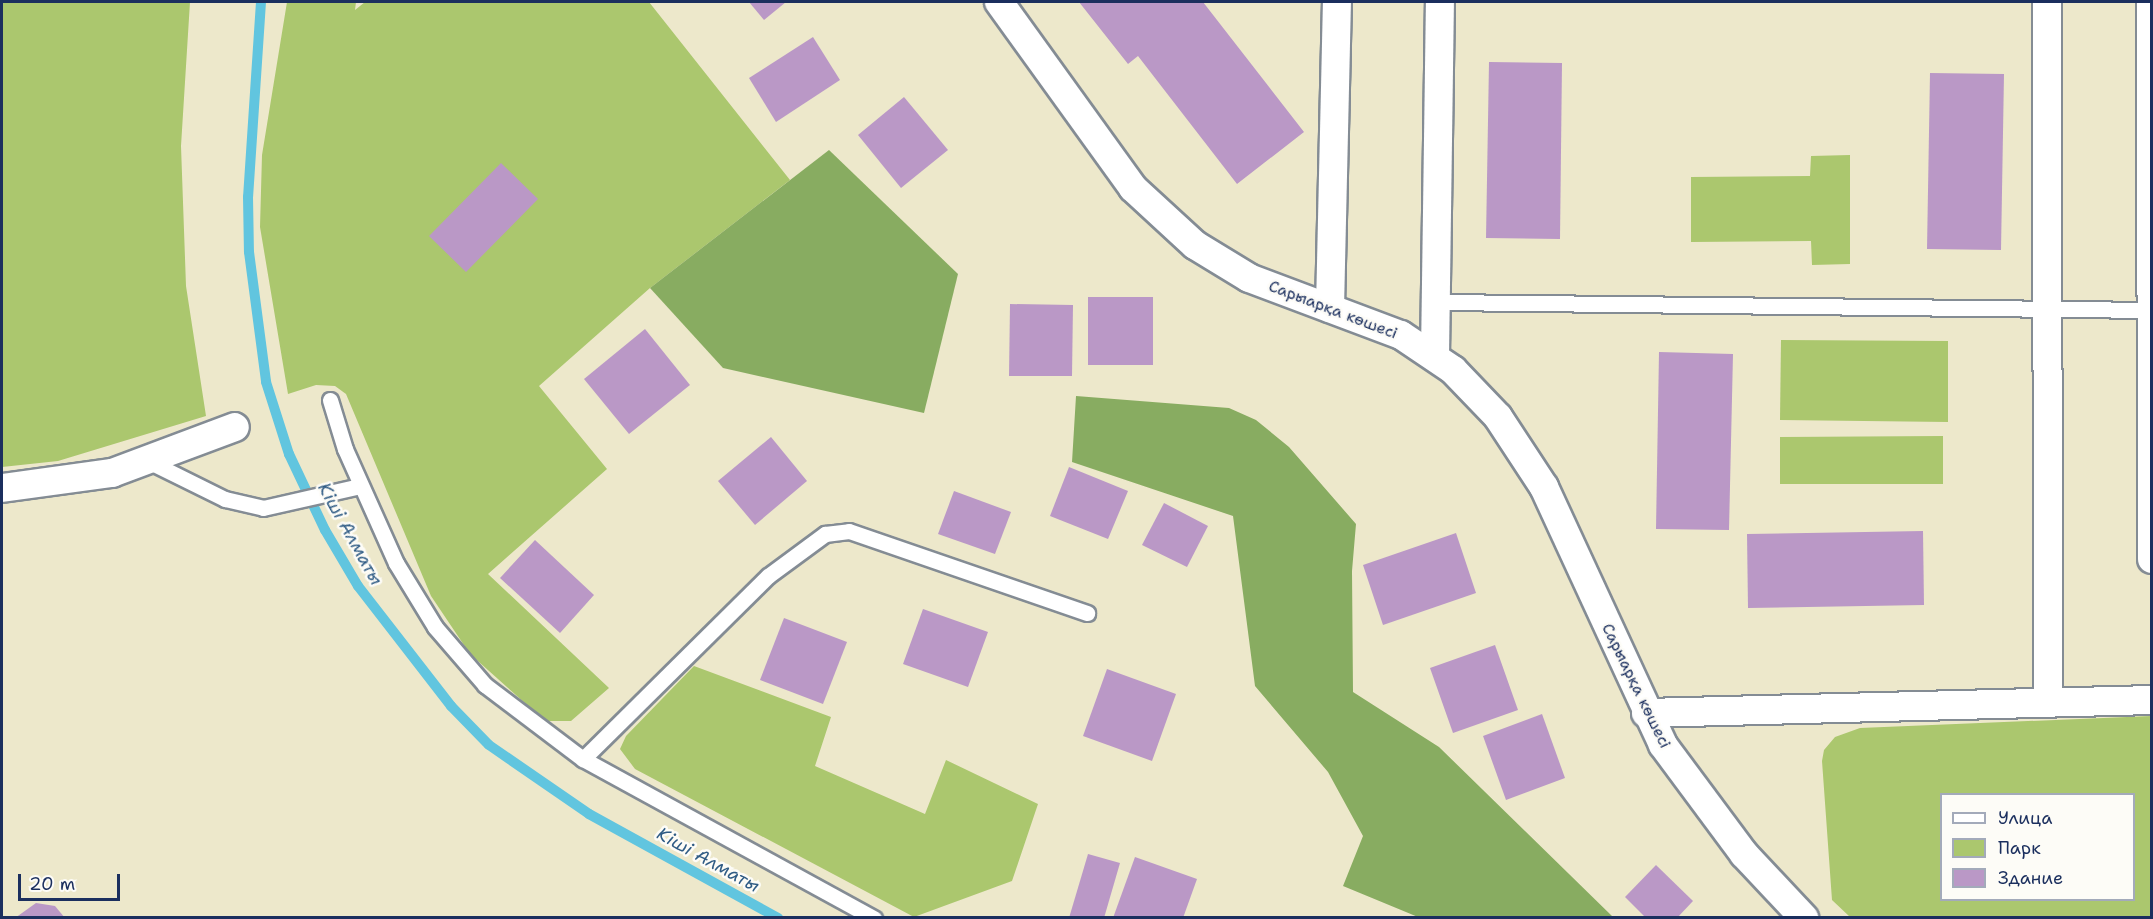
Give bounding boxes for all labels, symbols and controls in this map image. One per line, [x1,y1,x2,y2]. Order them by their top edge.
street label: Сарыарқа көшесі [1266,277,1400,343]
water label: Кіші Алматы [313,479,387,589]
street label: Сарыарқа көшесі [1597,620,1675,752]
legend [1940,793,2135,901]
text: Улица [1998,806,2052,830]
water label: Кіші Алматы [653,823,763,897]
text: Парк [1998,836,2041,860]
scale bar [21,862,123,900]
text: Здание [1998,866,2063,890]
text: 20 m [29,872,75,896]

